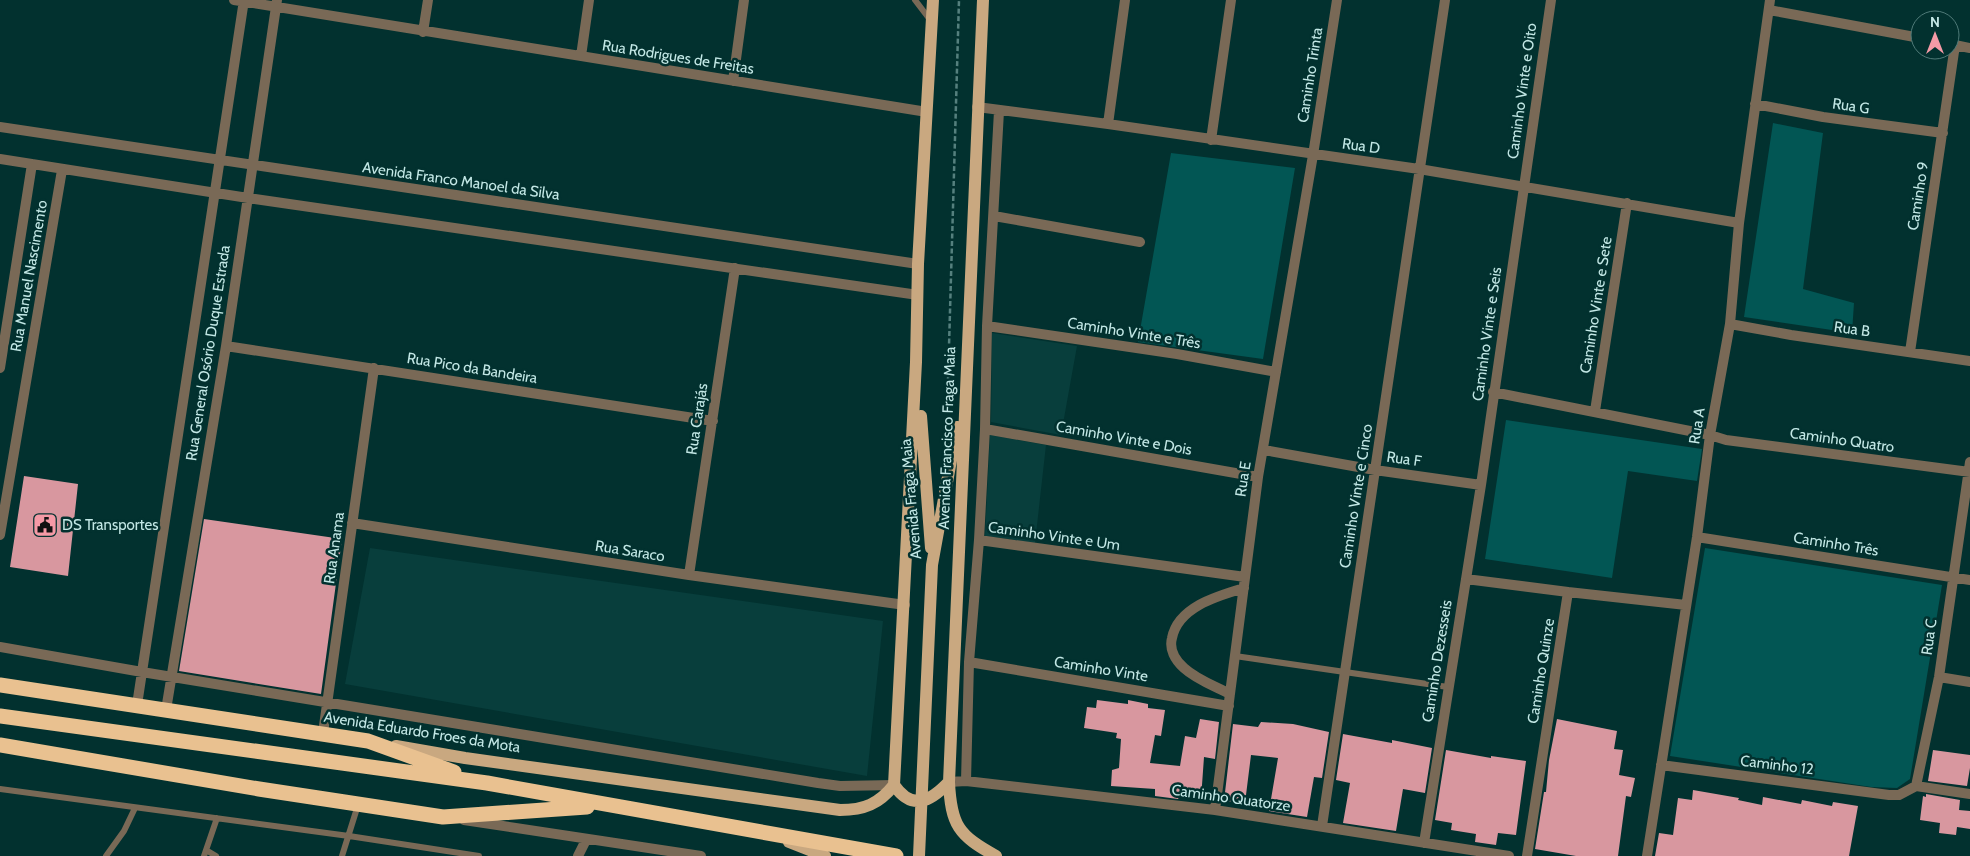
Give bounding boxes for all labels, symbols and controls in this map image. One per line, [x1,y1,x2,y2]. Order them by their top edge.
north arrow [1910,10,1960,60]
text: N [1930,13,1940,31]
street label: Caminho Vinte e Oito [1504,22,1540,160]
street label: Caminho Trinta [1294,25,1327,124]
street label: Rua Rodrigues de Freitas [601,36,755,78]
street label: Rua G [1831,94,1871,118]
street label: Rua D [1341,134,1381,158]
street label: Avenida Franco Manoel da Silva [361,158,562,204]
street label: Caminho 9 [1904,160,1932,232]
street label: Rua Manuel Nascimento [7,199,51,353]
street label: Caminho Vinte e Sete [1576,235,1616,375]
street label: Rua General Osório Duque Estrada [182,243,234,462]
street label: Caminho Vinte e Seis [1469,266,1505,402]
street label: Caminho Vinte e Três [1066,314,1202,352]
street label: Rua B [1833,318,1871,340]
street label: Avenida Francisco Fraga Maia [935,346,959,530]
street label: Rua Pico da Bandeira [406,349,539,387]
street label: Rua Carajás [682,382,712,456]
street label: Rua A [1685,406,1709,445]
street label: Caminho Vinte e Dois [1055,417,1193,459]
street label: Caminho Vinte e Cinco [1336,423,1376,569]
street label: Caminho Quatro [1789,424,1895,456]
street label: Avenida Fraga Maia [897,437,925,560]
street label: Rua F [1385,448,1423,470]
street label: Rua E [1231,460,1255,498]
street label: Rua Anama [320,510,348,585]
public building icon: DS Transportes [32,512,58,538]
place label: DS Transportes [62,516,158,534]
street label: Caminho Vinte e Um [987,518,1121,554]
street label: Caminho Três [1792,528,1880,560]
street label: Rua Saraco [594,537,666,565]
street label: Caminho Dezesseis [1418,599,1456,723]
street label: Caminho Quinze [1524,617,1558,725]
street label: Rua C [1918,618,1940,656]
street label: Caminho Vinte [1053,653,1150,685]
street label: Avenida Eduardo Froes da Mota [323,708,522,757]
street label: Caminho 12 [1739,752,1815,778]
street label: Caminho Quatorze [1170,781,1292,815]

